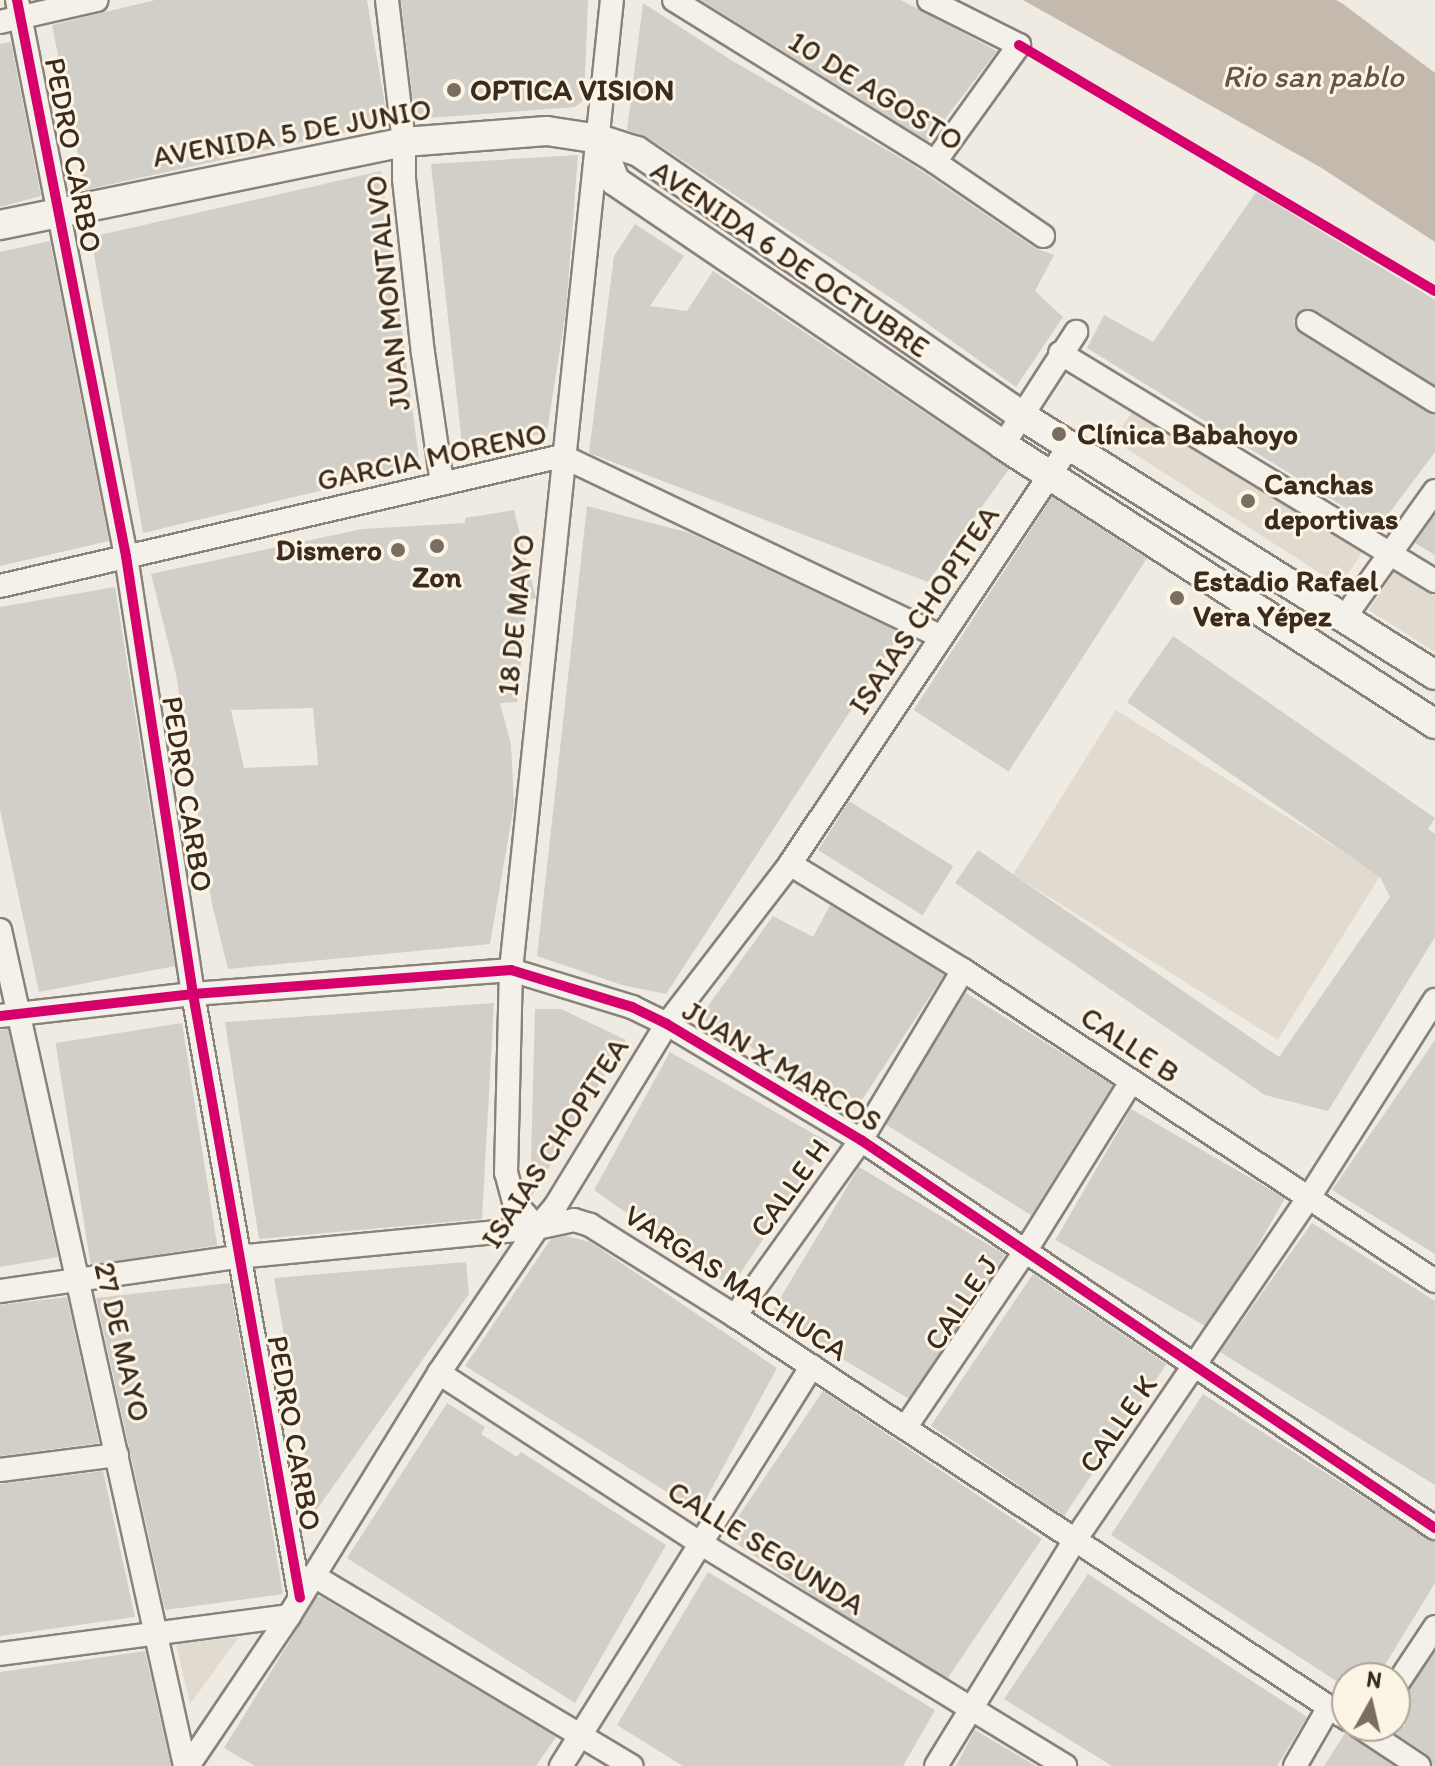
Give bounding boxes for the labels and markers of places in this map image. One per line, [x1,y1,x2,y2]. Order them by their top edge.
place label: OPTICA VISION [470,72,674,108]
marker: OPTICA VISION [445,81,463,99]
place label: Clínica Babahoyo [1077,416,1297,452]
marker: Clínica Babahoyo [1048,423,1070,445]
place label: Canchas deportivas [1264,466,1399,536]
marker: Canchas deportivas [1239,492,1257,510]
place label: Dismero [276,532,382,568]
marker: Zon [428,537,446,555]
marker: Dismero [389,541,407,559]
place label: Zon [412,559,462,595]
place label: Estadio Rafael Vera Yépez [1193,563,1378,634]
marker: Estadio Rafael Vera Yépez [1168,589,1186,607]

